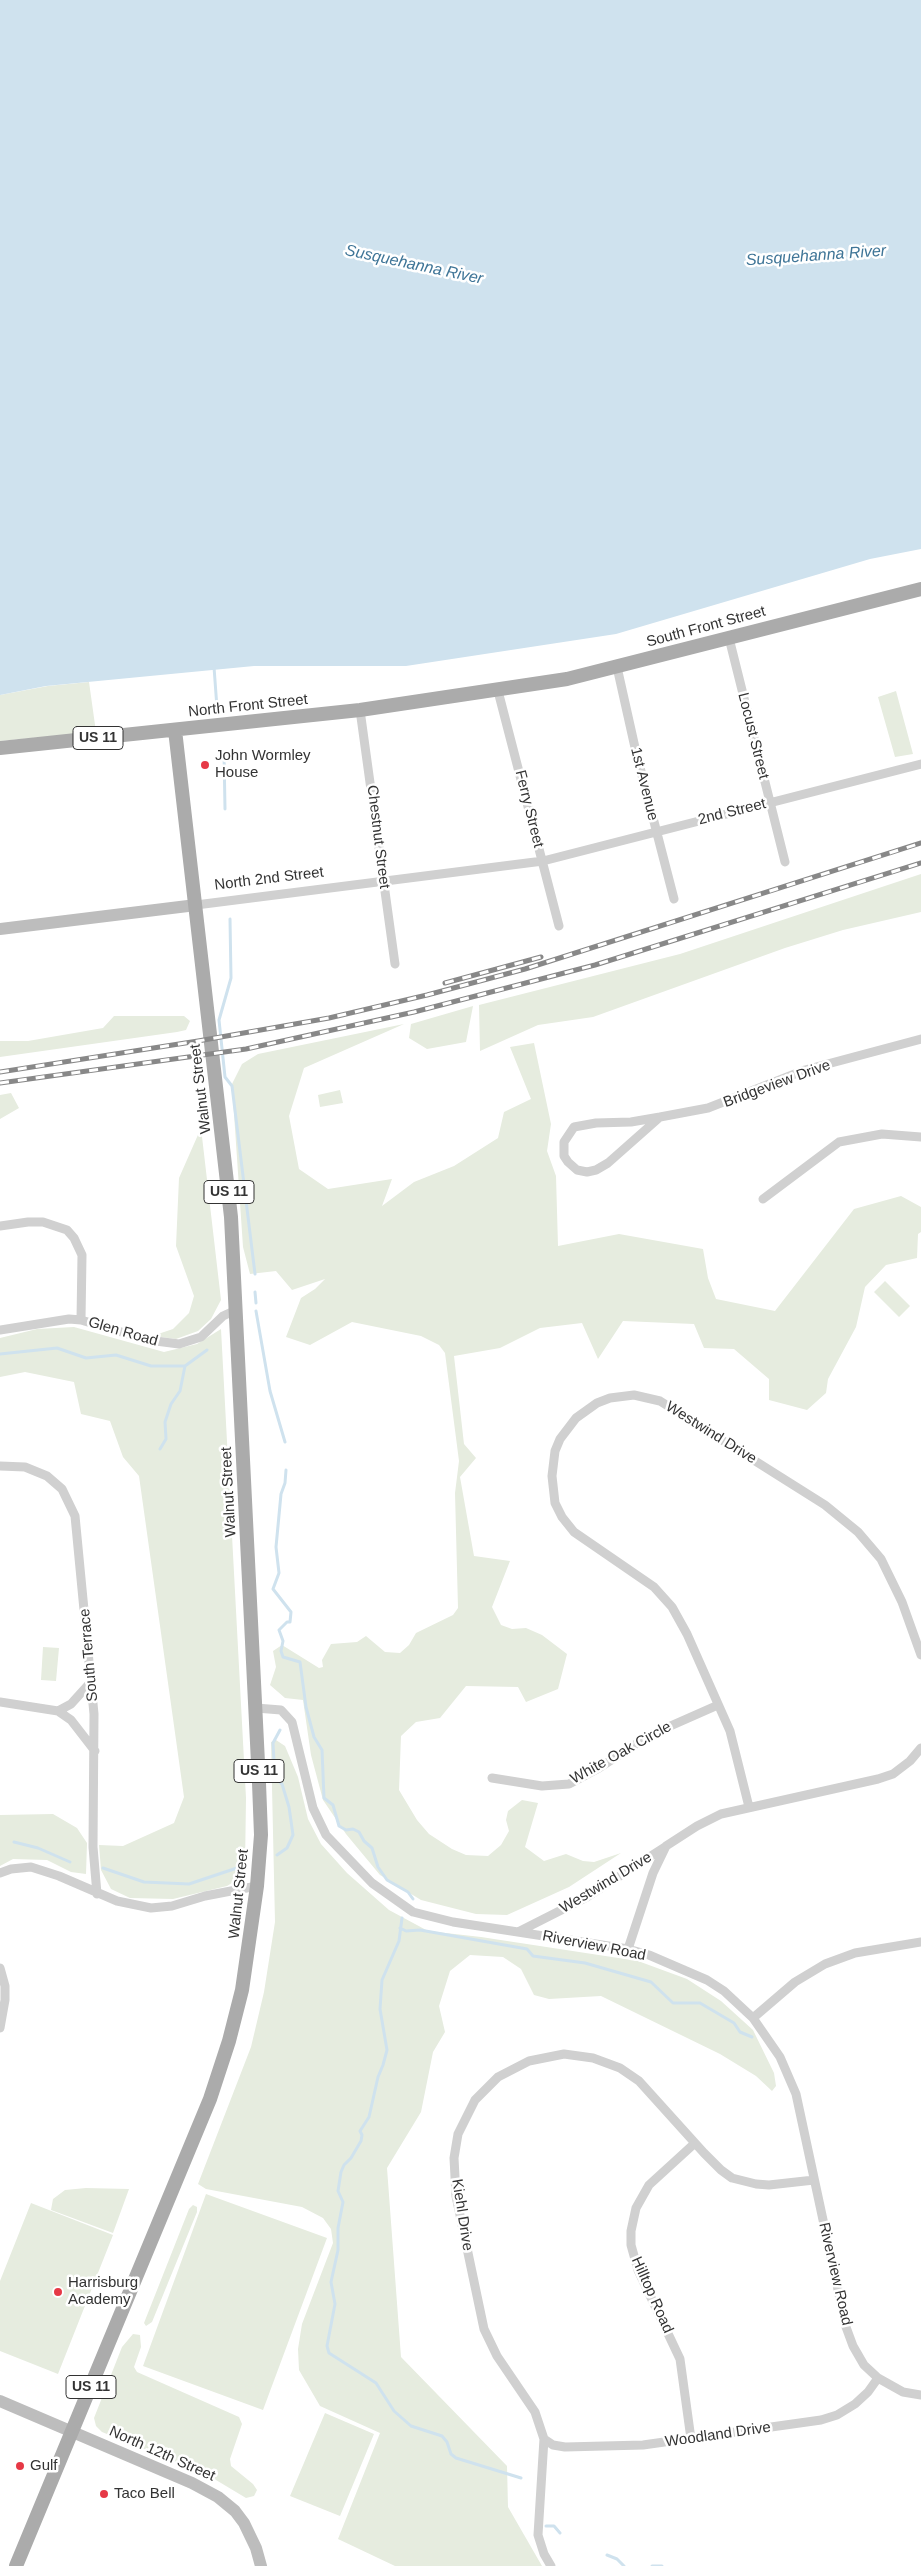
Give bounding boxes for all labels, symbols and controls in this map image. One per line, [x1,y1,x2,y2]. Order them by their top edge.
water label: Susquehanna River [343,241,485,289]
water label: Susquehanna River [745,242,887,270]
street label: South Front Street [644,602,768,652]
street label: North Front Street [187,691,309,721]
street label: Locust Street [734,691,772,781]
road number: US 11 [73,726,123,750]
street label: 1st Avenue [626,746,662,822]
place label: John Wormley House [215,747,311,782]
marker: John Wormley House [199,759,211,771]
street label: Ferry Street [511,768,547,850]
street label: Chestnut Street [363,784,393,890]
street label: 2nd Street [696,795,768,829]
street label: North 2nd Street [213,863,325,895]
street label: Walnut Street [187,1043,215,1135]
street label: Bridgeview Drive [721,1056,833,1112]
road number: US 11 [204,1180,254,1204]
street label: Glen Road [86,1313,160,1351]
street label: Westwind Drive [662,1398,760,1468]
street label: Walnut Street [218,1446,240,1538]
street label: South Terrace [76,1608,102,1702]
street label: White Oak Circle [567,1718,675,1788]
road number: US 11 [234,1760,284,1782]
street label: Walnut Street [225,1848,253,1940]
street label: Westwind Drive [557,1849,655,1917]
street label: Riverview Road [541,1927,647,1965]
street label: Kiehl Drive [447,2178,477,2252]
street label: Riverview Road [814,2221,856,2327]
street label: Hilltop Road [627,2254,677,2336]
place label: Harrisburg Academy [68,2274,138,2309]
marker: Harrisburg Academy [52,2286,64,2298]
road number: US 11 [66,2376,116,2398]
street label: Woodland Drive [664,2419,772,2451]
street label: North 12th Street [106,2423,218,2485]
place label: Gulf [30,2457,58,2475]
marker: Gulf [14,2460,26,2472]
place label: Taco Bell [114,2485,175,2503]
marker: Taco Bell [98,2488,110,2500]

